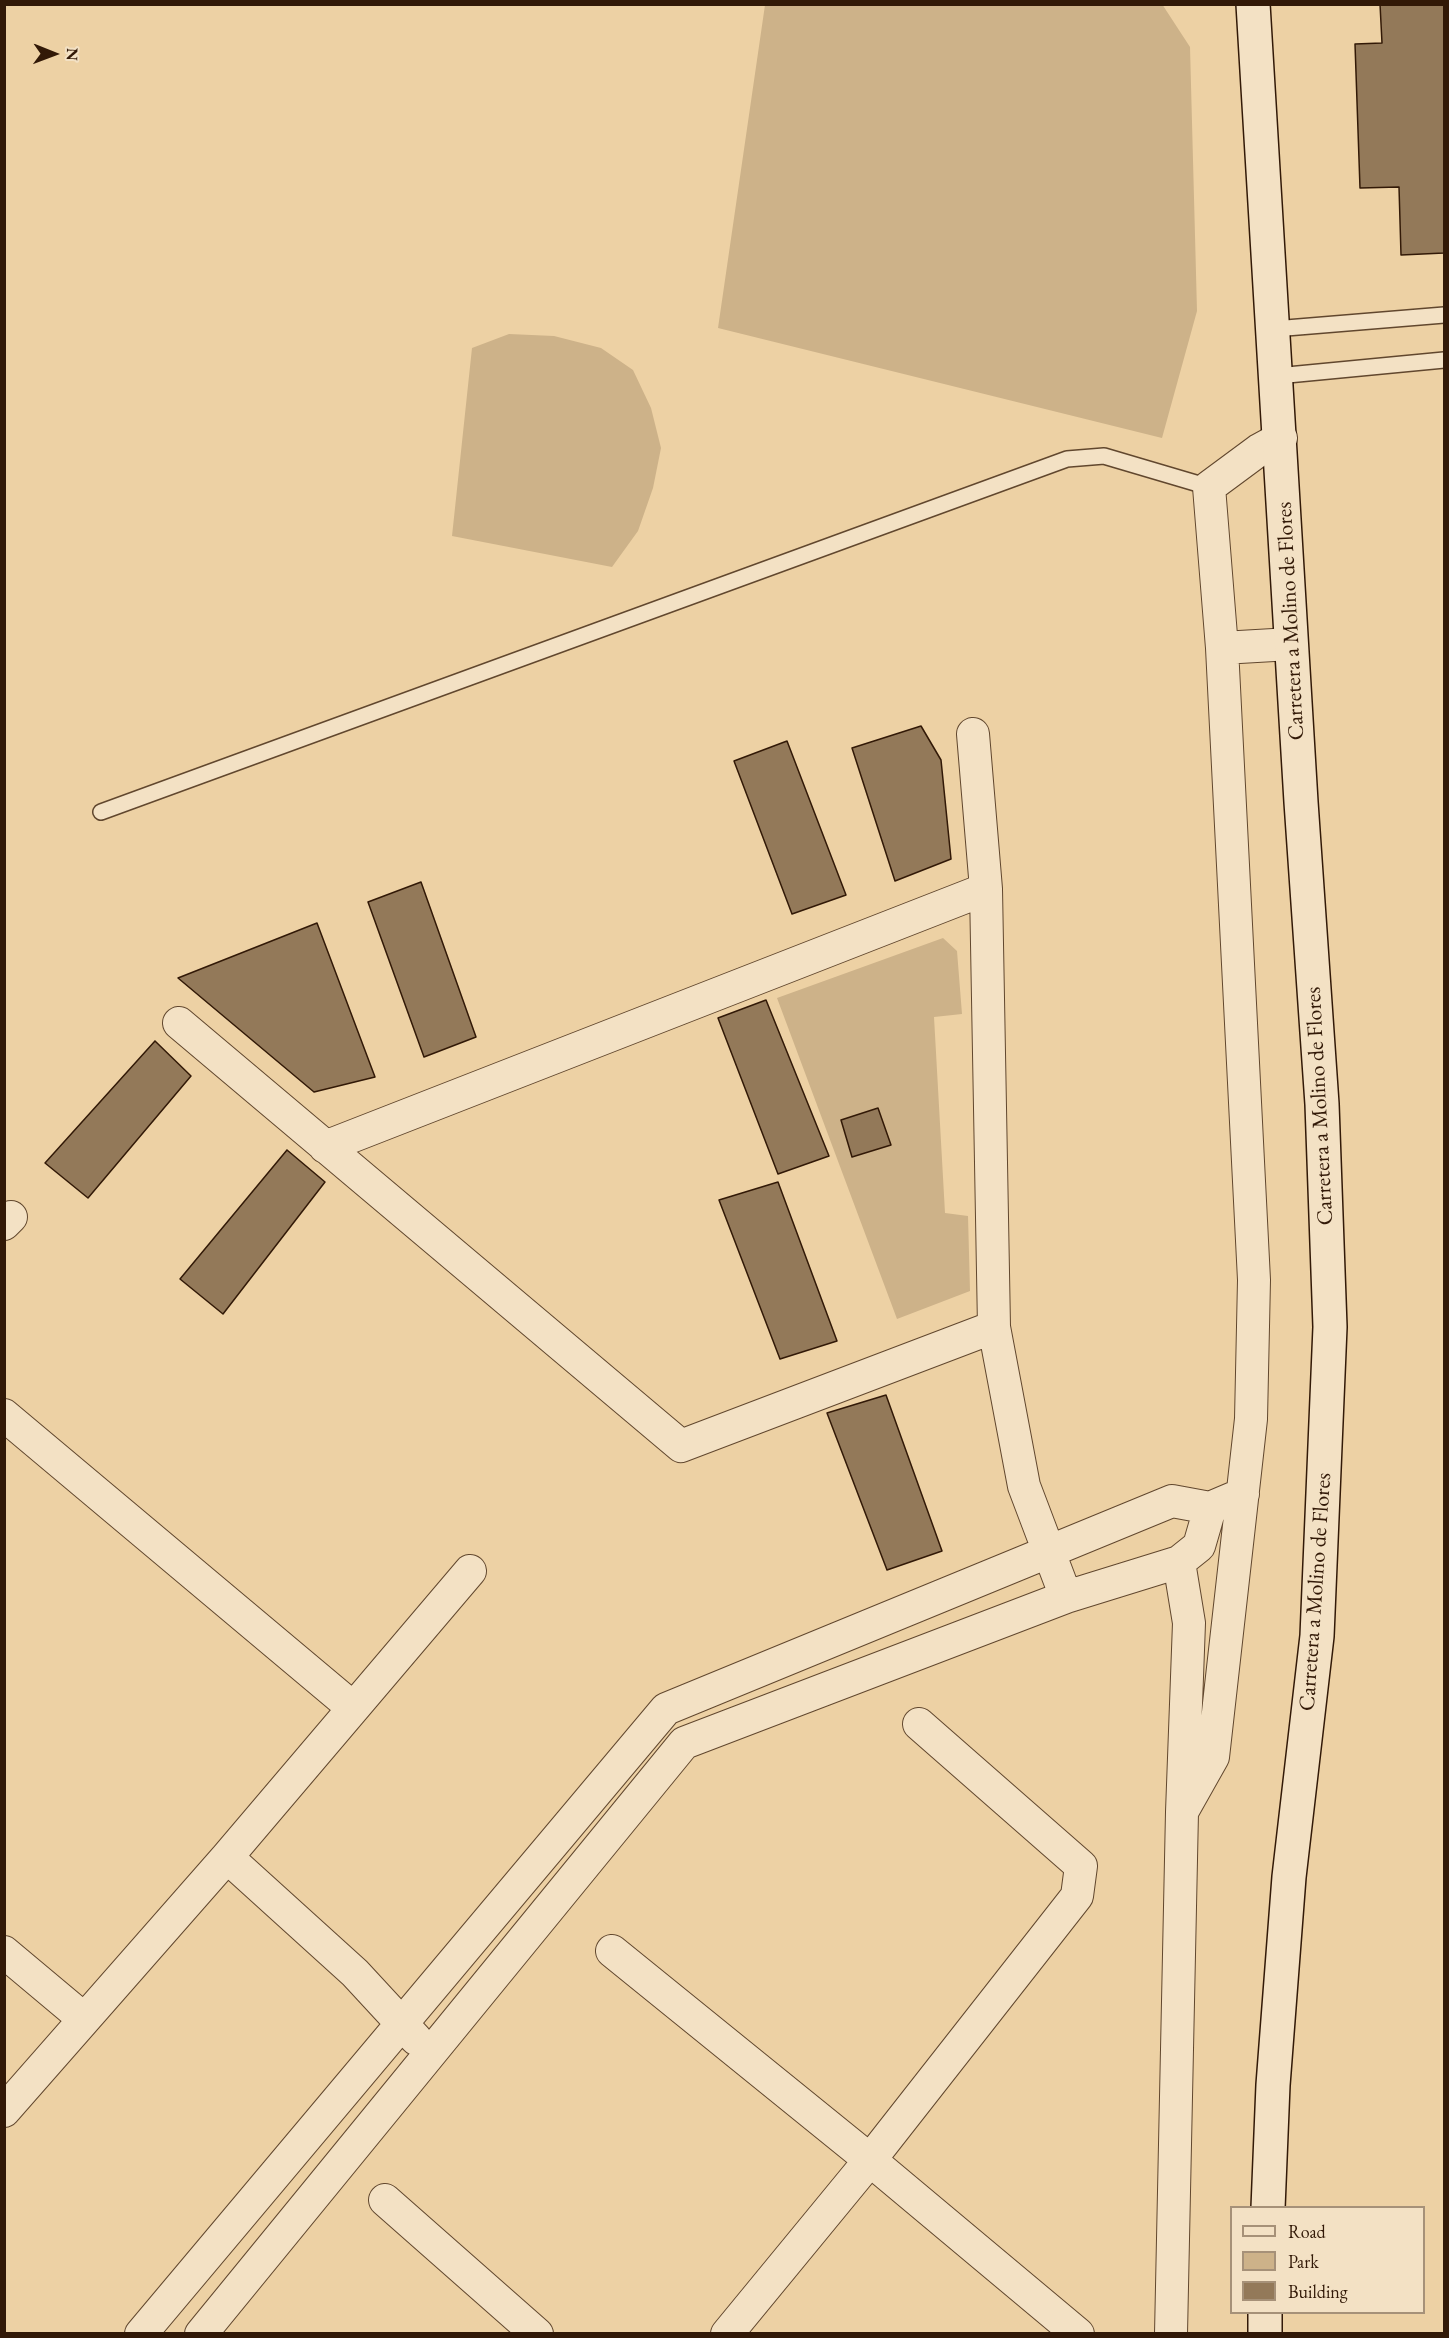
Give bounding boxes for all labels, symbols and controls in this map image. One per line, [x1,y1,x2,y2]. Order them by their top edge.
north arrow [24,24,84,84]
text: N [62,48,83,61]
street label: Carretera a Molino de Flores [1272,501,1310,741]
street label: Carretera a Molino de Flores [1301,986,1339,1226]
street label: Carretera a Molino de Flores [1294,1472,1338,1712]
legend [1230,2206,1425,2314]
text: Road [1288,2220,1326,2243]
text: Park [1288,2250,1319,2273]
text: Building [1288,2280,1348,2303]

